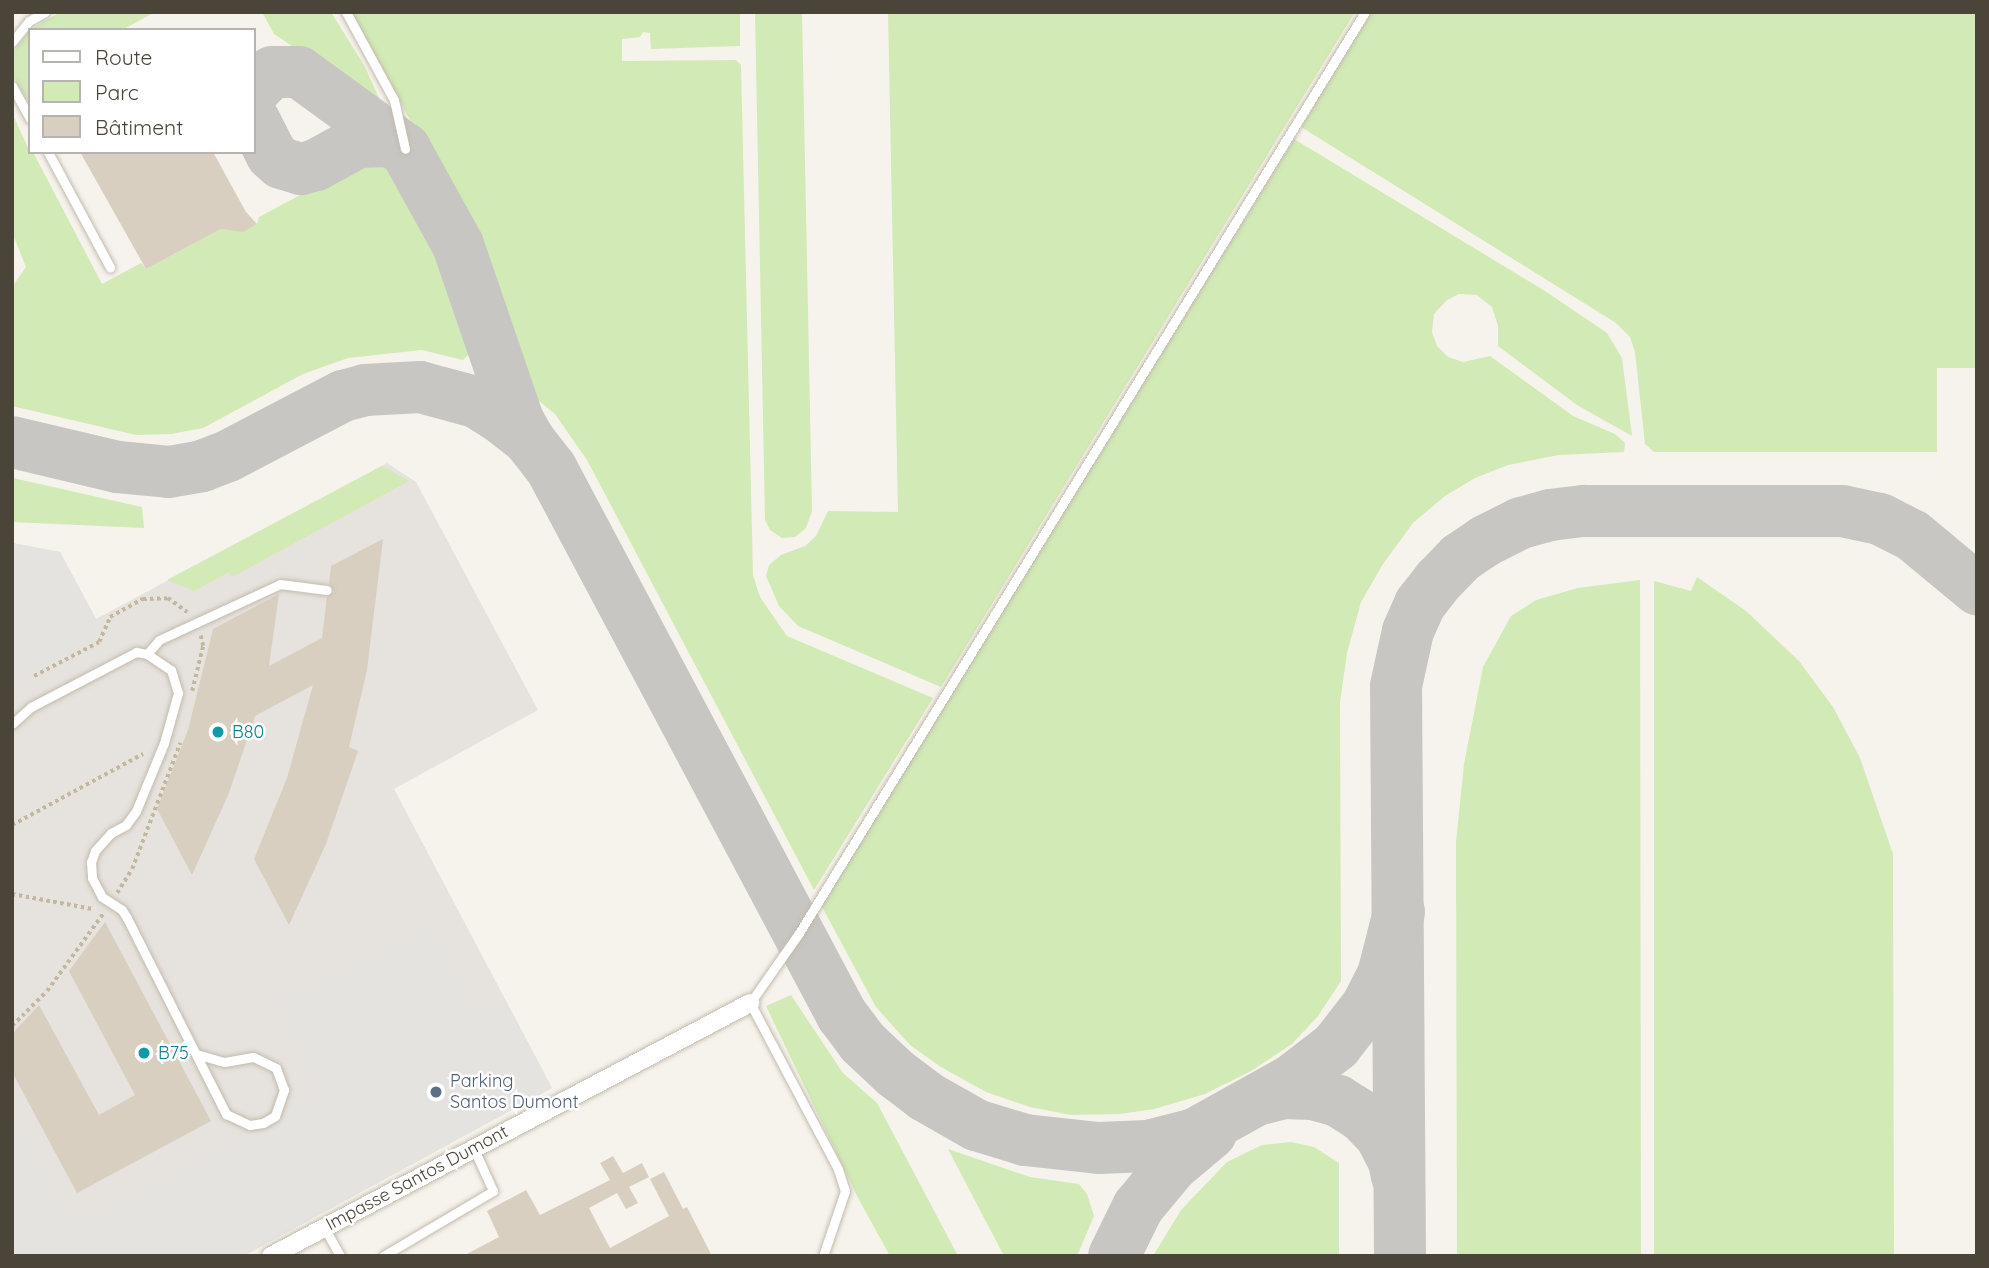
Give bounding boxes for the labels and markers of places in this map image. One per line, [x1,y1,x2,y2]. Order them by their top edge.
place label: B80 [232,721,264,743]
marker: B80 [210,724,226,740]
place label: B75 [158,1042,189,1064]
marker: B75 [136,1045,152,1061]
place label: Parking Santos Dumont [450,1071,579,1114]
marker: Parking Santos Dumont [428,1084,444,1100]

